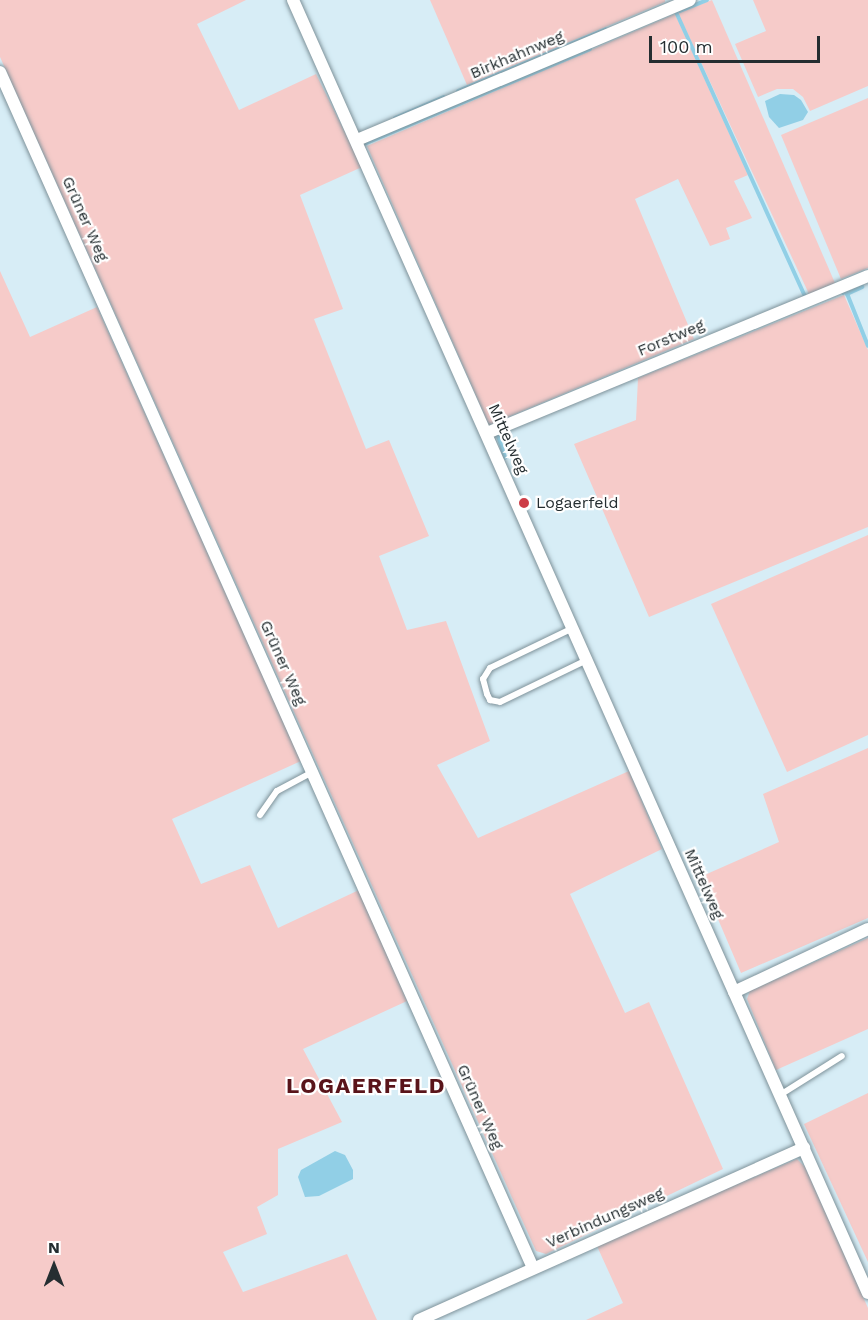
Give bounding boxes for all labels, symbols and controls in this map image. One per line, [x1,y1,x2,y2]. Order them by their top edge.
scale bar [652,24,823,62]
street label: Birkhahnweg [467,27,567,83]
text: 100 m [660,36,713,57]
street label: Grüner Weg [58,173,112,265]
street label: Forstweg [635,315,707,361]
street label: Mittelweg [484,401,532,477]
place label: Logaerfeld [536,493,618,513]
marker: Logaerfeld [517,496,531,510]
street label: Grüner Weg [256,617,310,709]
street label: Mittelweg [680,846,728,922]
street label: Grüner Weg [453,1061,507,1153]
district label: LOGAERFELD [286,1073,446,1099]
street label: Verbindungsweg [543,1183,667,1253]
north arrow [24,1236,84,1296]
text: N [48,1238,60,1257]

